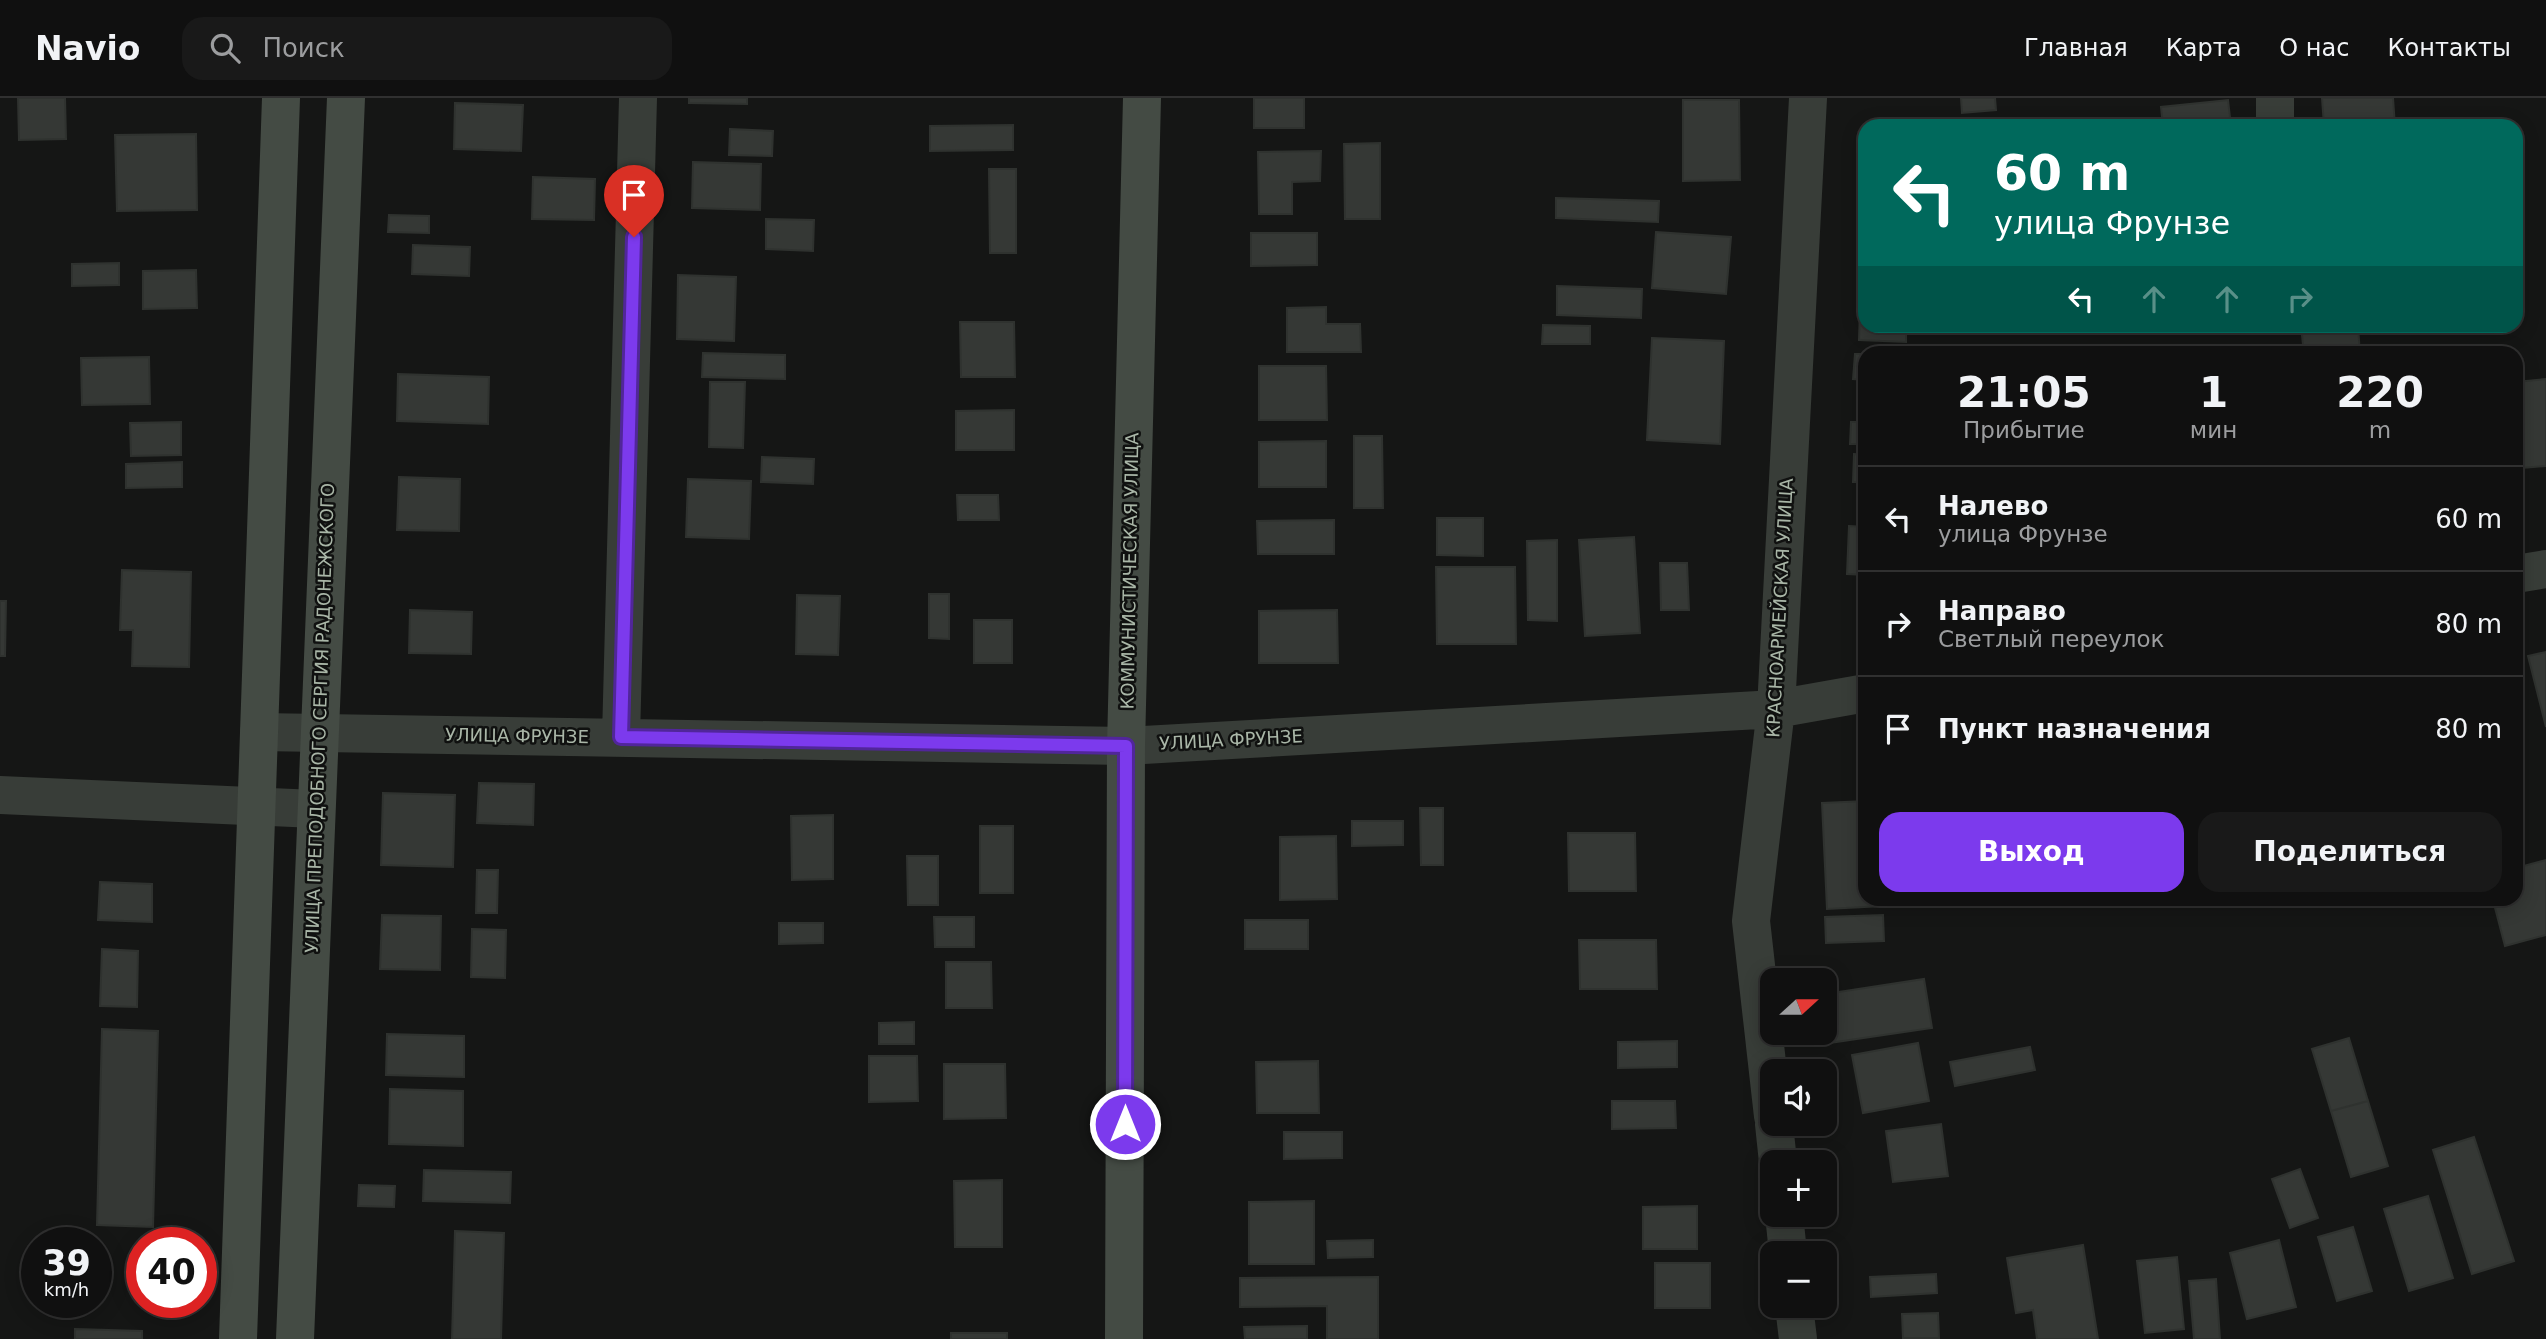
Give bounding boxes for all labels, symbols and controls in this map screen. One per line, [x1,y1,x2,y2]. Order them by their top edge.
search box [182,17,672,80]
text: Navio [35,29,140,68]
icon: search [206,29,244,67]
text: Поиск [262,33,345,63]
text: Главная [2024,34,2128,62]
text: Карта [2166,34,2241,62]
text: О нас [2279,34,2349,62]
text: Контакты [2387,34,2511,62]
text: 60 m [1994,145,2130,202]
icon: left [1879,147,1970,238]
pin [604,165,664,237]
icon: arrive [615,176,653,214]
text: улица Фрунзе [1994,204,2230,242]
icon: left [2062,280,2100,318]
icon: ahead [2135,280,2173,318]
icon: ahead [2208,280,2246,318]
icon: right [2281,280,2319,318]
text: 21:05 [1957,368,2091,417]
text: 1 [2199,368,2228,417]
text: 220 [2336,368,2424,417]
text: Прибытие [1963,417,2085,443]
text: мин [2190,417,2237,443]
text: m [2369,417,2391,443]
street label: КОММУНИСТИЧЕСКАЯ УЛИЦА [1117,432,1142,710]
street label: КРАСНОАРМЕЙСКАЯ УЛИЦА [1762,477,1797,738]
street label: УЛИЦА ПРЕПОДОБНОГО СЕРГИЯ РАДОНЕЖСКОГО [301,483,338,953]
text: Налево [1938,491,2048,521]
icon: left [1879,500,1917,538]
text: 60 m [2435,504,2502,534]
text: улица Фрунзе [1938,521,2108,547]
text: Направо [1938,596,2066,626]
icon: right [1879,605,1917,643]
text: 80 m [2435,609,2502,639]
text: Светлый переулок [1938,626,2165,652]
icon: arrive [1879,710,1917,748]
text: Пункт назначения [1938,714,2211,744]
text: 80 m [2435,714,2502,744]
street label: УЛИЦА ФРУНЗЕ [445,724,589,747]
street label: УЛИЦА ФРУНЗЕ [1159,725,1303,754]
button: Выход [1879,812,2184,892]
button: Поделиться [2198,812,2502,892]
north arrow [1760,968,1838,1045]
map controls [1760,968,1837,1318]
button: sound [1760,1059,1837,1136]
position arrow [1088,1087,1162,1161]
button: + [1760,1150,1837,1227]
speed limit sign: 40 [126,1227,217,1318]
button: − [1760,1241,1837,1318]
text: 39 [42,1243,91,1283]
text: km/h [44,1279,89,1300]

